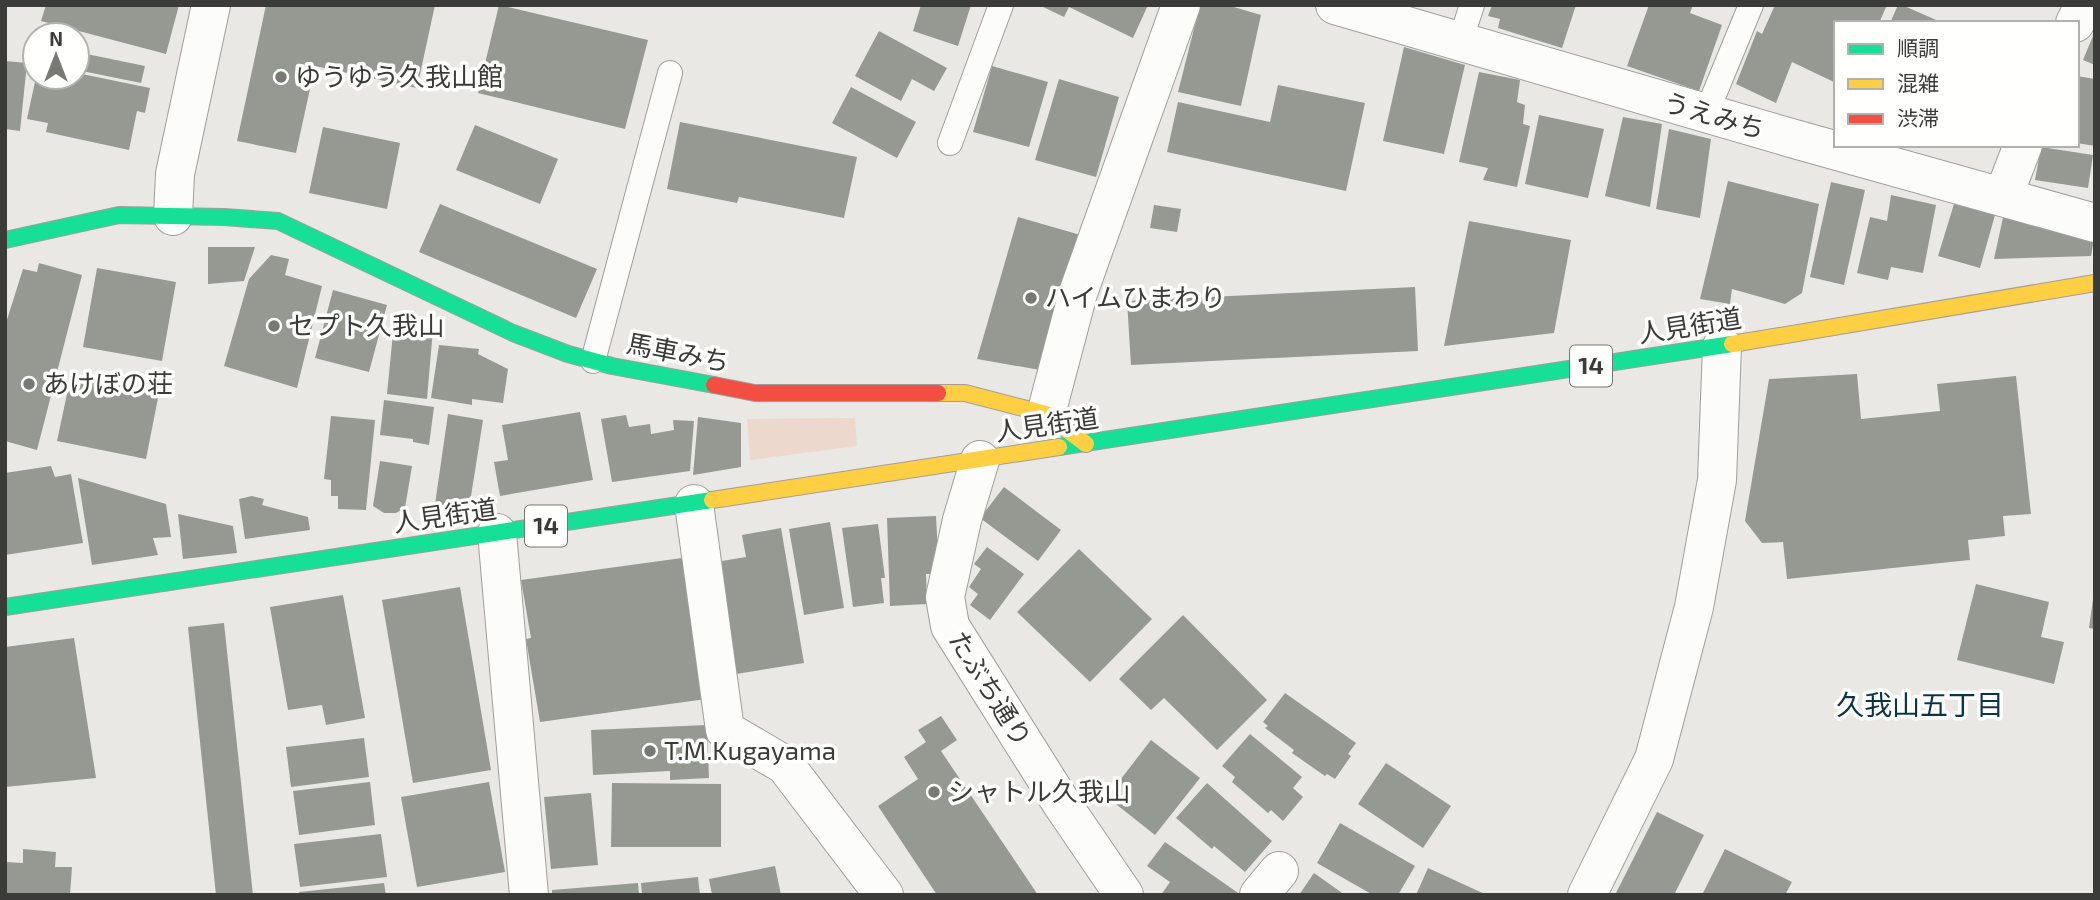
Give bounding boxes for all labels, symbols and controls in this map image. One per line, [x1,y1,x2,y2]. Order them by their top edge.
north arrow [21,21,91,91]
legend [1834,21,2079,147]
text: N [49,27,63,50]
text: 順調 [1897,35,1939,60]
place label: ゆうゆう久我山館 [295,60,503,91]
marker: ゆうゆう久我山館 [273,69,289,85]
text: 混雑 [1897,70,1939,95]
street label: うえみち [1660,85,1769,144]
text: 渋滞 [1897,105,1939,130]
place label: ハイムひまわり [1045,281,1226,312]
marker: ハイムひまわり [1023,290,1039,306]
street label: 人見街道 [1636,301,1744,348]
place label: セプト久我山 [288,309,444,340]
marker: セプト久我山 [266,318,282,334]
street label: 馬車みち [624,326,732,377]
road number: 14 [1570,346,1612,386]
place label: あけぼの荘 [43,367,173,398]
marker: あけぼの荘 [21,376,37,392]
street label: 人見街道 [993,401,1100,446]
street label: 人見街道 [391,492,498,537]
road number: 14 [525,505,567,546]
street label: たぶち通り [944,625,1039,752]
district label: 久我山五丁目 [1836,687,2004,721]
place label: T.M.Kugayama [664,734,836,765]
marker: T.M.Kugayama [642,743,658,759]
place label: シャトル久我山 [948,775,1130,806]
marker: シャトル久我山 [926,784,942,800]

